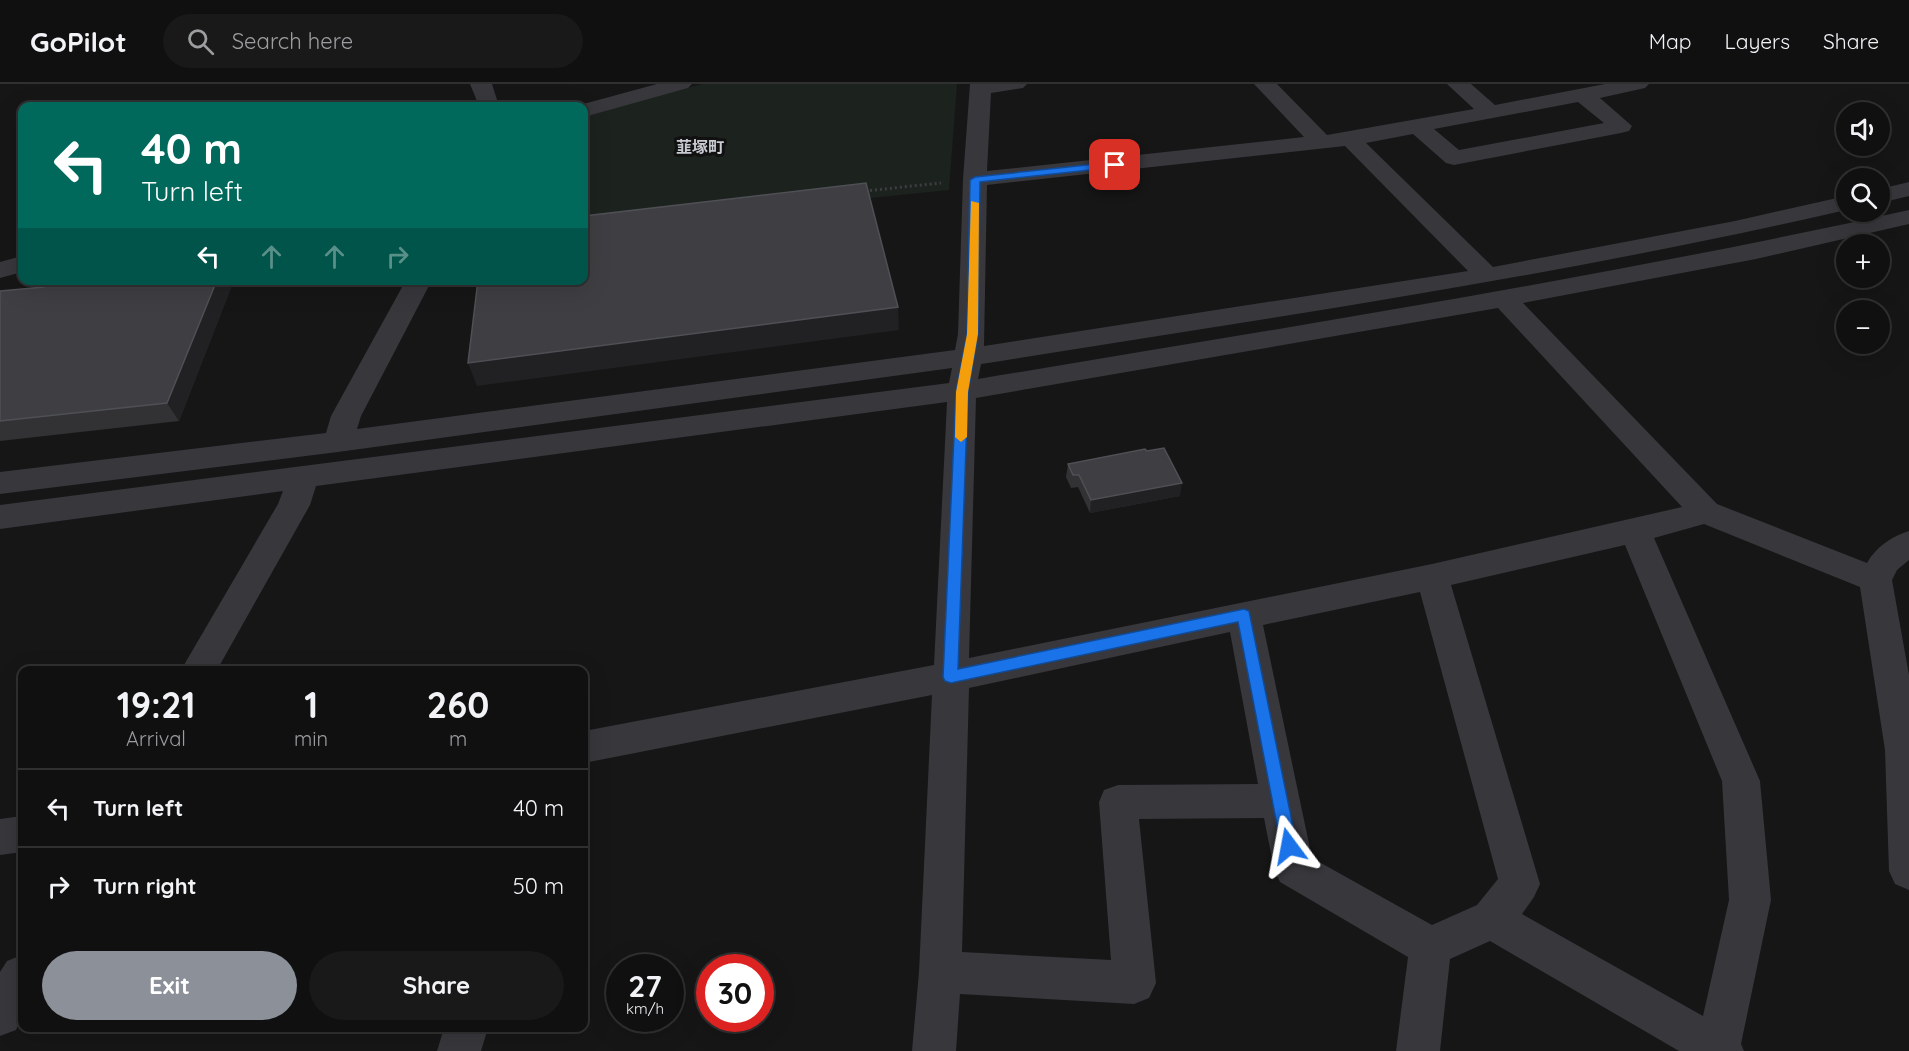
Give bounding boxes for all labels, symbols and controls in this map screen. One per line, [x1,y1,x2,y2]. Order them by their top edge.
search box [163,14,583,68]
text: GoPilot [30,24,127,59]
icon: search [184,25,217,58]
text: Search here [232,27,353,55]
text: Map [1649,28,1692,54]
text: Layers [1725,28,1790,54]
text: Share [1823,28,1879,54]
map controls [1836,102,1890,354]
button: sound [1836,102,1890,156]
text: 40 m [141,122,242,175]
icon: left [42,126,120,204]
district label: 韮塚町 [676,137,724,157]
pin [1089,139,1140,190]
icon: arrive [1098,148,1131,181]
button: search [1836,168,1890,222]
text: Turn left [141,174,243,208]
button: + [1836,234,1890,288]
icon: left [192,240,225,273]
icon: ahead [255,240,288,273]
icon: ahead [318,240,351,273]
icon: right [381,240,414,273]
button: − [1836,300,1890,354]
text: 19:21 [117,682,195,727]
text: 1 [304,682,318,727]
text: 260 [427,682,489,727]
text: Arrival [126,726,186,751]
text: min [294,726,328,751]
text: m [449,726,467,751]
icon: left [42,792,75,825]
text: Turn left [93,794,183,822]
text: 40 m [513,794,564,822]
position arrow [1257,814,1321,878]
icon: right [42,870,75,903]
text: Turn right [93,872,197,900]
text: 50 m [513,872,564,900]
button: Exit [42,951,297,1020]
button: Share [309,951,564,1020]
speed limit sign: 30 [696,954,774,1032]
text: 27 [628,967,662,1005]
text: km/h [626,999,664,1018]

